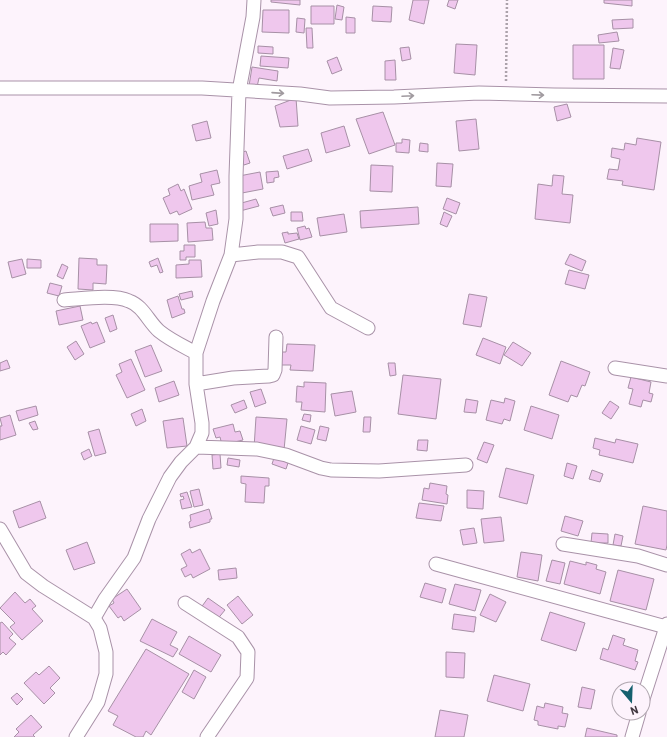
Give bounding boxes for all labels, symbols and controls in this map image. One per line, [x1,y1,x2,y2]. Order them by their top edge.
one-way arrow [271,89,284,97]
one-way arrow [531,91,544,99]
one-way arrow [401,93,414,100]
north arrow [611,681,651,721]
text: N [629,704,640,718]

